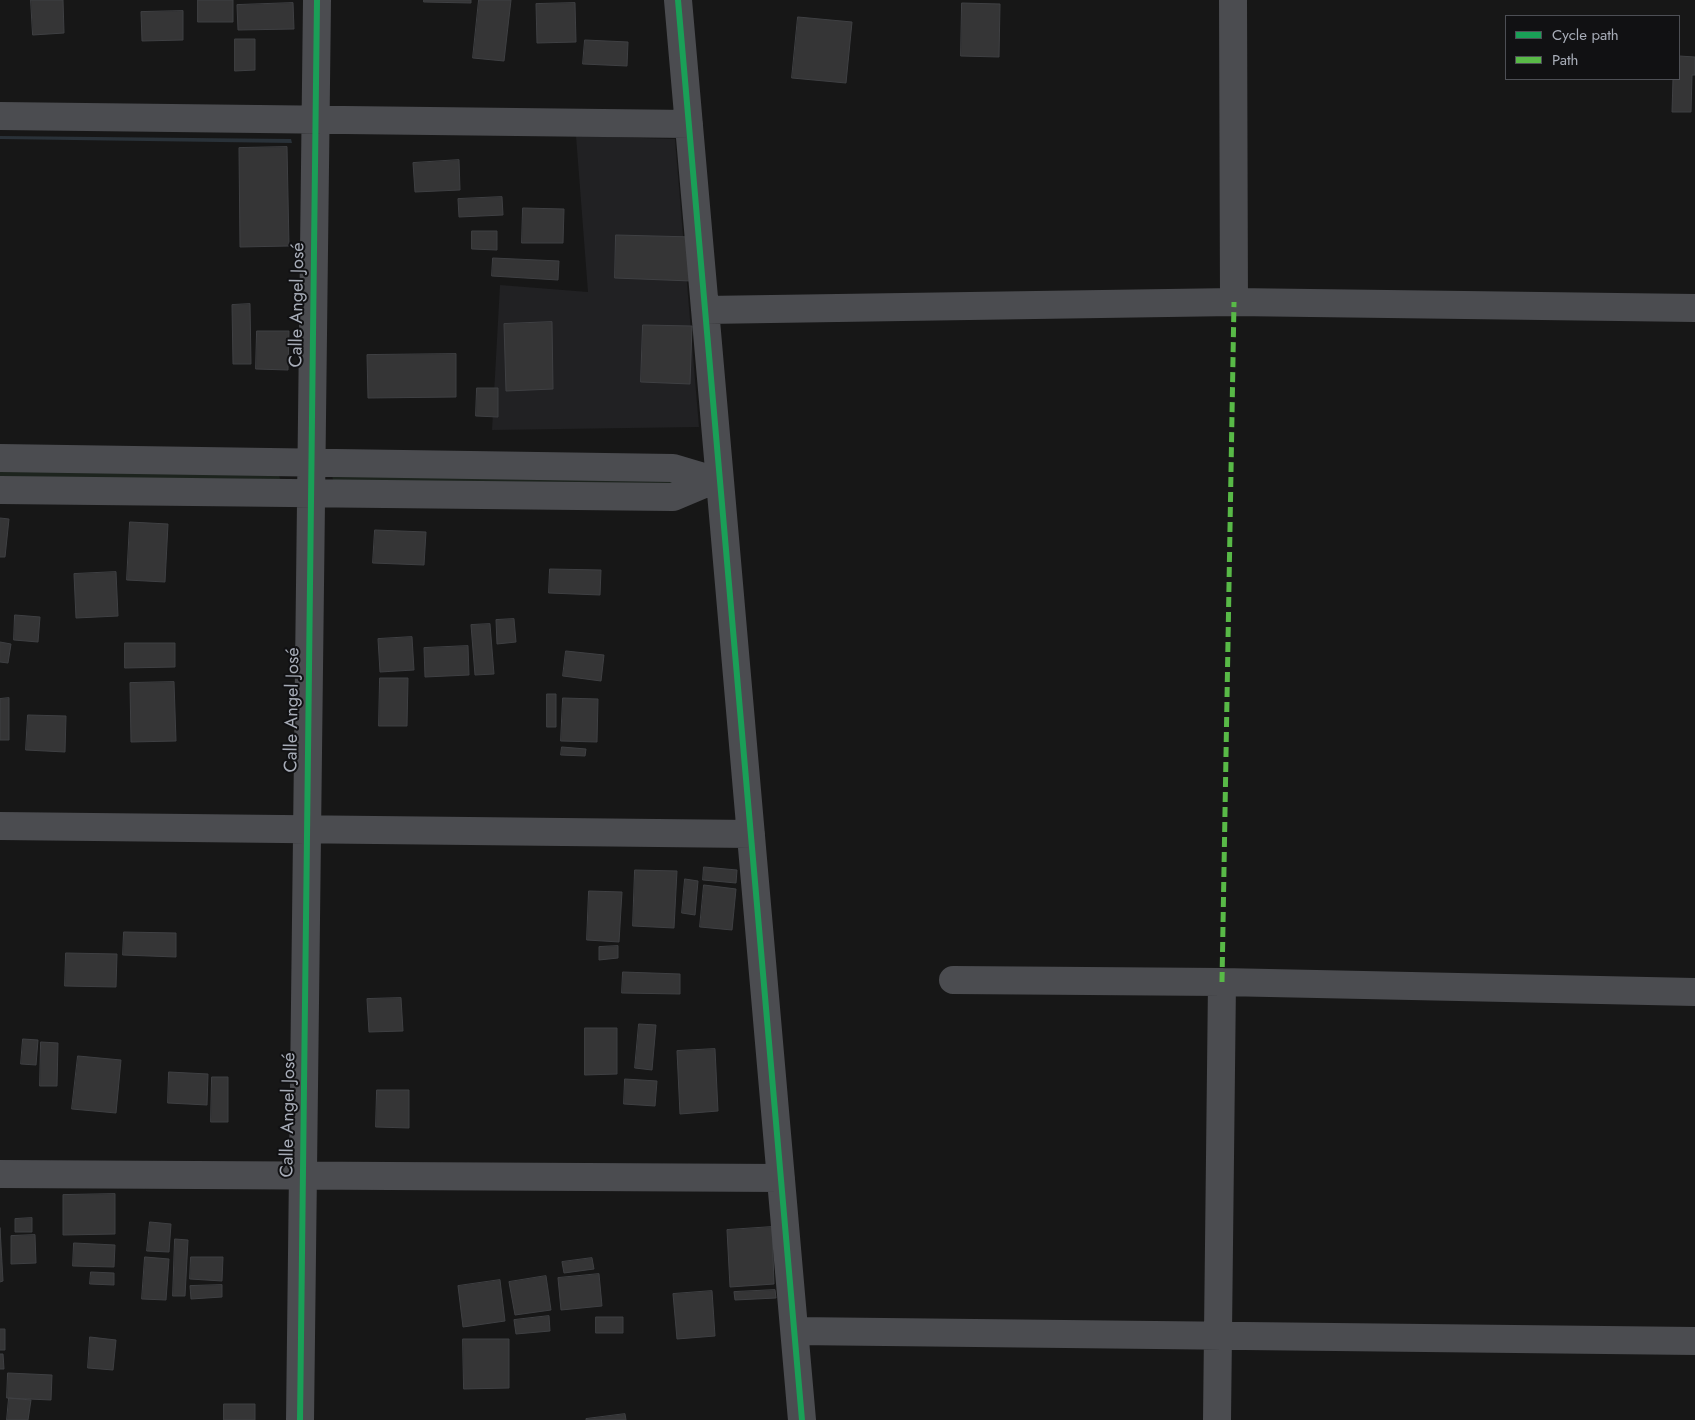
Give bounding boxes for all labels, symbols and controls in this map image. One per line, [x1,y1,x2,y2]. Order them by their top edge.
legend [1505,15,1680,80]
text: Cycle path [1552,24,1619,46]
text: Path [1552,49,1578,71]
street label: Calle Angel José [286,242,310,368]
street label: Calle Angel José [281,647,305,773]
street label: Calle Angel José [277,1052,301,1178]

